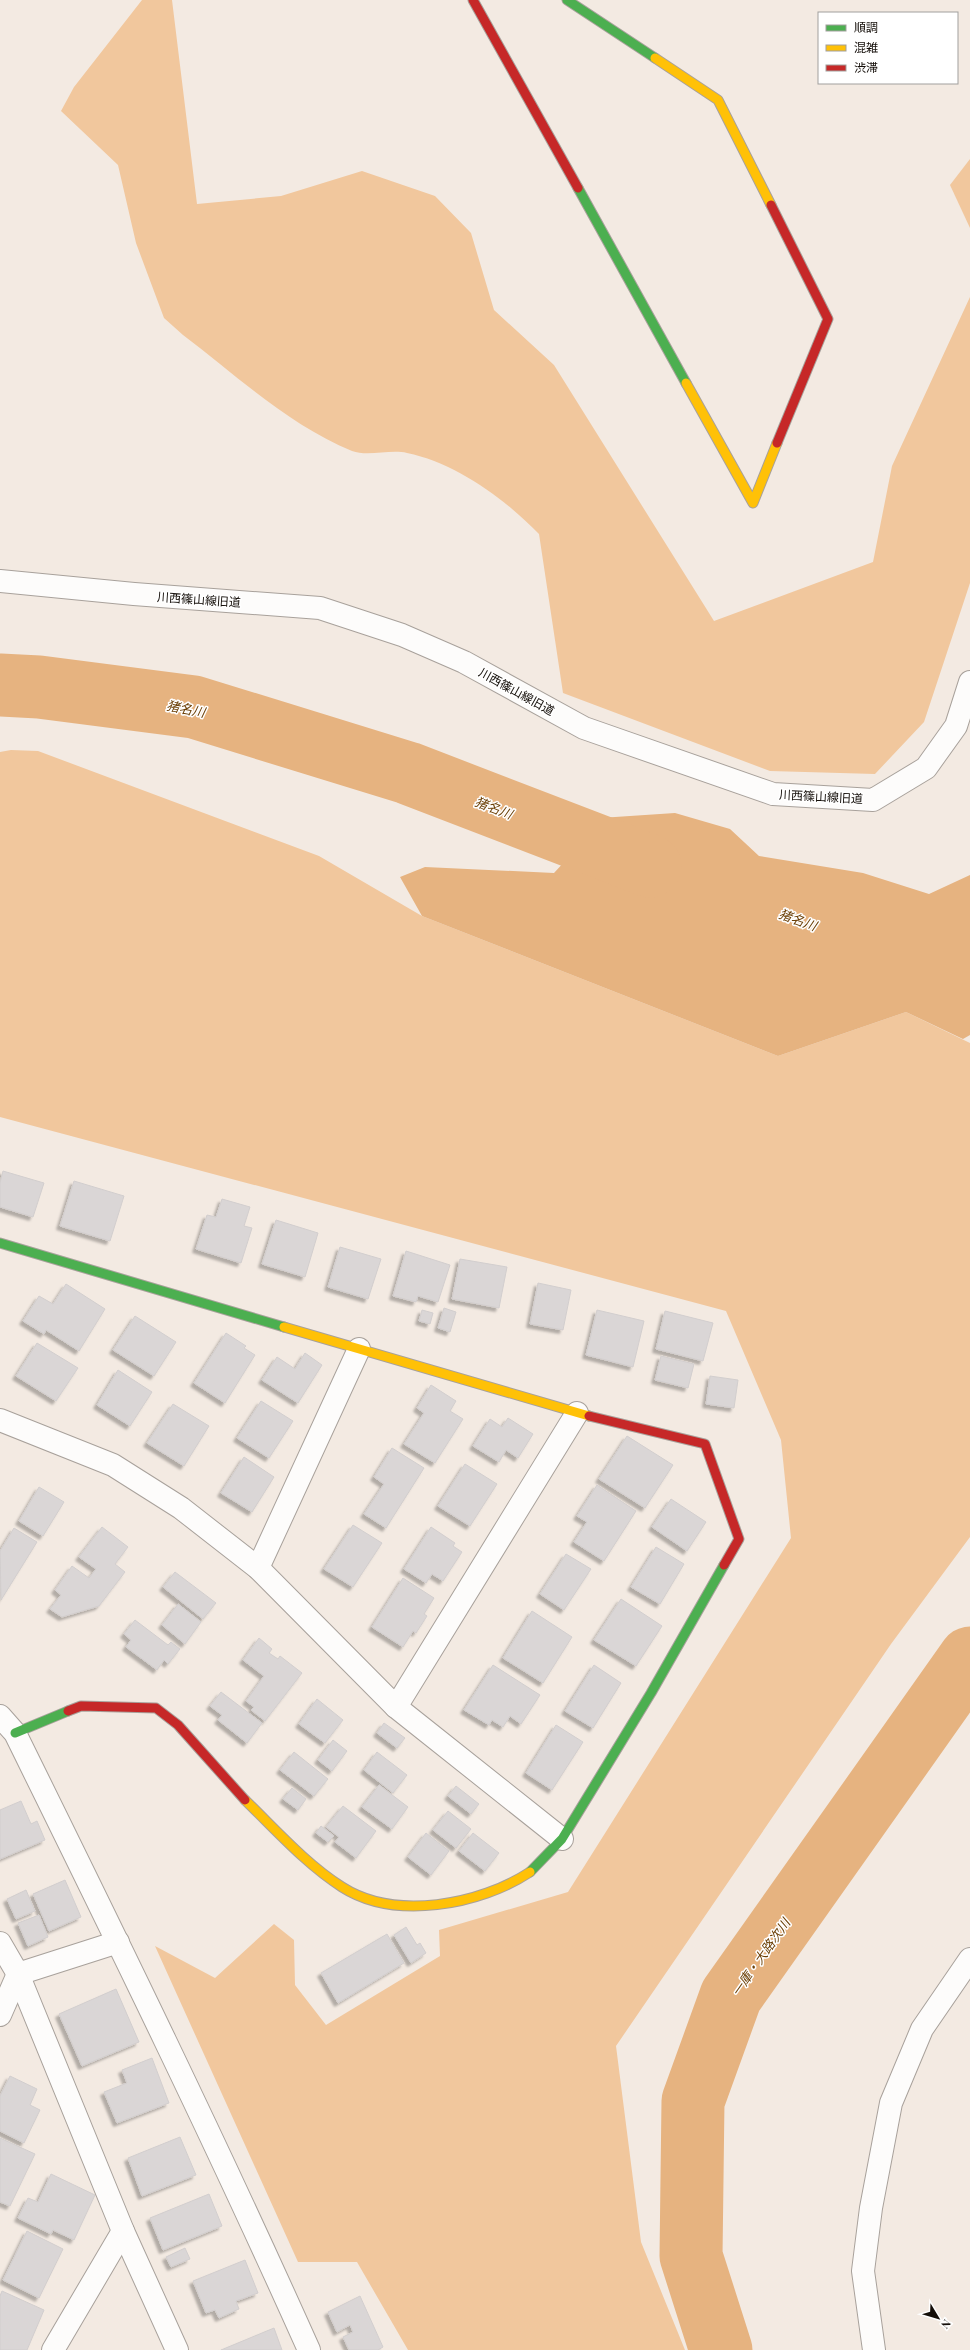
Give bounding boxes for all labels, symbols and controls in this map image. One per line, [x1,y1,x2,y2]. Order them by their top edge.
legend [818,12,958,84]
text: 順調 [854,19,878,35]
text: 混雑 [854,39,878,55]
text: 渋滞 [854,59,878,75]
street label: 川西篠山線旧道 [157,588,241,610]
street label: 川西篠山線旧道 [476,664,558,718]
water label: 猪名川 [165,696,209,720]
street label: 川西篠山線旧道 [779,786,863,806]
water label: 猪名川 [473,792,517,823]
water label: 猪名川 [777,904,821,934]
water label: 一庫・大路次川 [727,1913,794,1999]
north arrow [918,2298,958,2338]
text: N [938,2317,955,2332]

